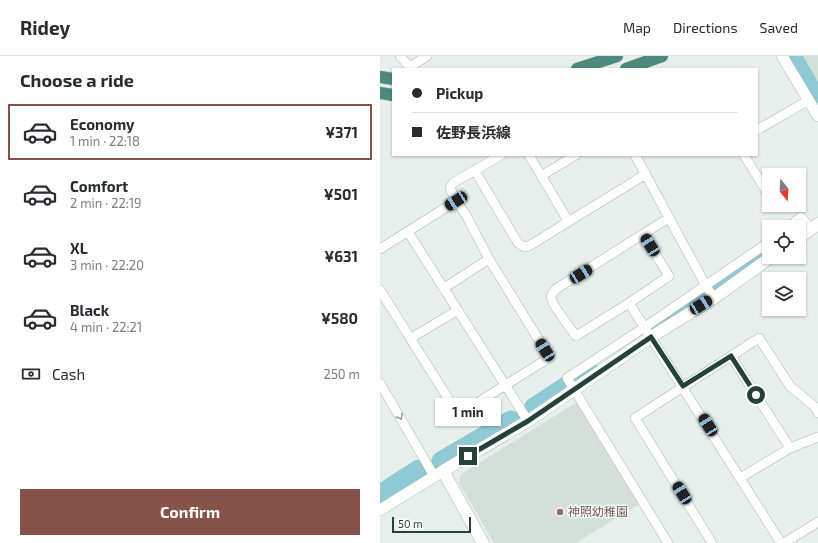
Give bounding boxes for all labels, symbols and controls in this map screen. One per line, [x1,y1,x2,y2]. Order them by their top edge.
text: Ridey [20,16,70,39]
text: Map [623,19,651,36]
text: Directions [673,19,738,36]
text: Saved [760,19,798,36]
text: Choose a ride [20,69,134,91]
text: Pickup [436,84,483,102]
icon: car [22,114,58,150]
text: Economy [70,115,135,133]
text: ¥371 [325,123,358,141]
text: 佐野長浜線 [436,123,511,141]
text: 1 min · 22:18 [70,133,140,149]
north arrow [762,168,806,212]
map controls [762,168,806,316]
icon: car [22,176,58,212]
text: Comfort [70,177,128,195]
text: ¥501 [324,185,358,203]
car [443,189,469,213]
text: 2 min · 22:19 [70,195,142,211]
button: locate [762,220,806,264]
car [639,232,661,258]
icon: car [22,238,58,274]
text: XL [70,239,88,257]
text: ¥631 [324,247,358,265]
text: 3 min · 22:20 [70,257,144,273]
car [568,263,594,285]
button: layers [762,272,806,316]
car [688,294,714,316]
icon: car [22,300,58,336]
text: Black [70,301,109,319]
text: ¥580 [321,309,358,327]
text: 4 min · 22:21 [70,319,142,335]
car [534,337,556,363]
icon: cash [20,363,42,385]
text: Cash [52,365,85,383]
text: 250 m [324,366,360,382]
route start [747,386,765,404]
callout: 1 min [435,398,501,426]
text: 1 min [452,404,484,420]
car [697,412,719,438]
one-way arrow [395,413,402,420]
route end [459,447,477,465]
car [671,480,693,506]
button: Confirm [20,489,360,535]
place label: 神照幼稚園 [568,504,628,518]
marker: 神照幼稚園 [555,507,565,517]
scale bar [392,515,471,534]
text: 50 m [398,517,423,530]

